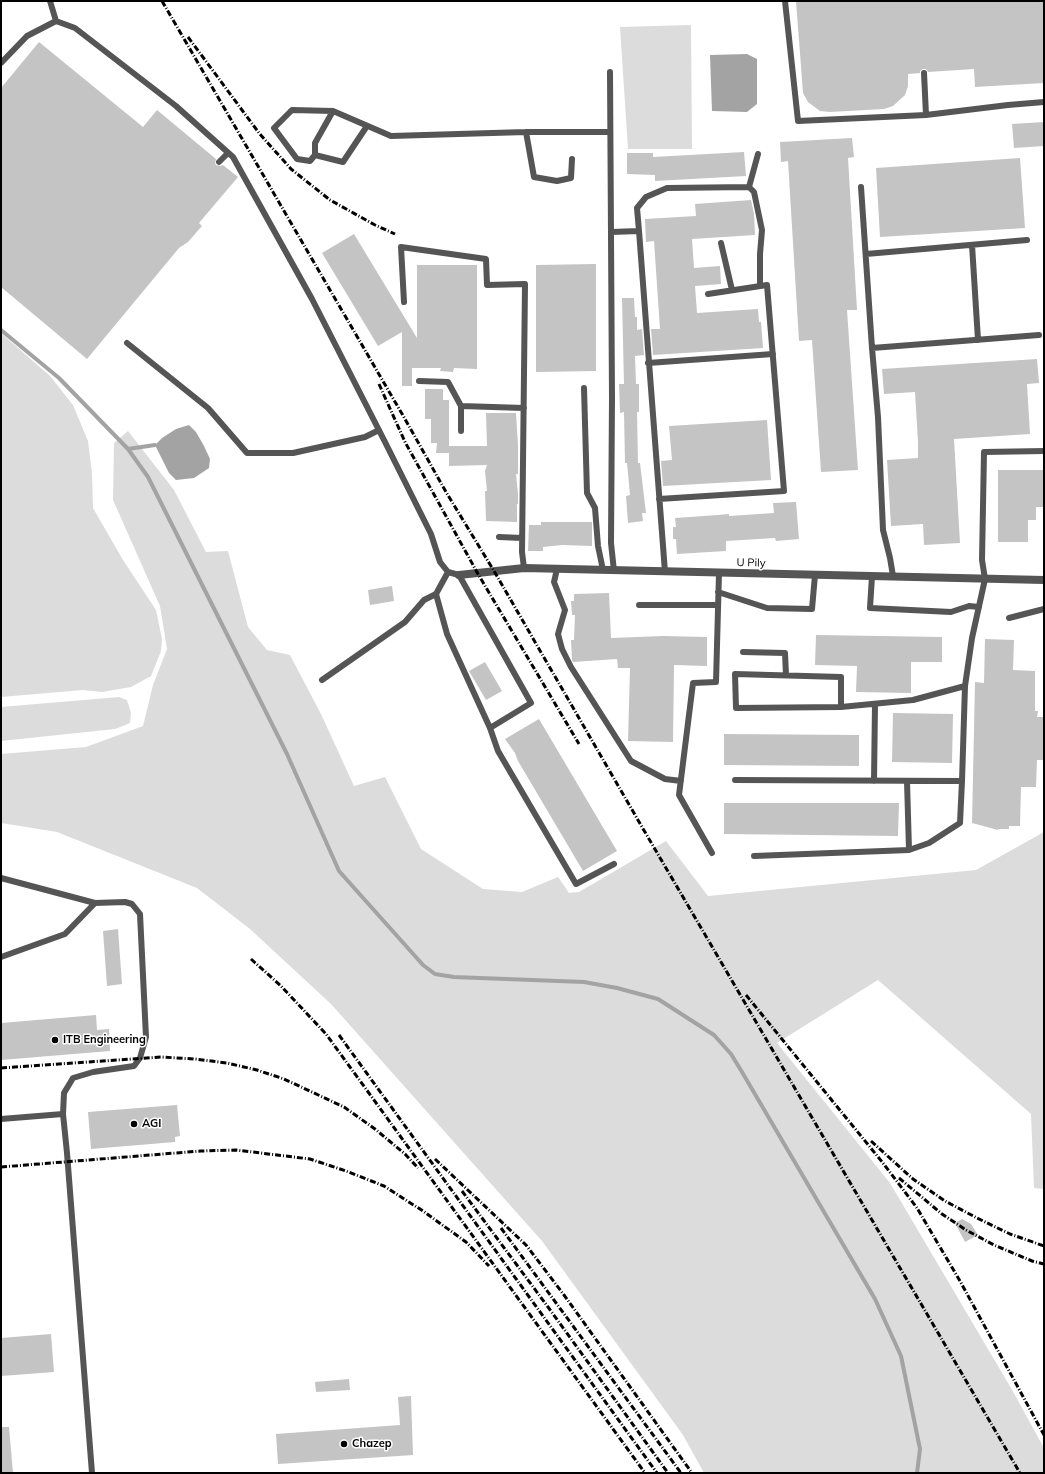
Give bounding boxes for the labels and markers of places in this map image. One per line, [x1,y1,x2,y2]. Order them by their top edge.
place label: ITB Engineering [63,1033,146,1047]
marker: ITB Engineering [50,1035,60,1045]
place label: AGI [142,1117,161,1131]
marker: AGI [129,1119,139,1129]
place label: Chazep [352,1437,392,1451]
marker: Chazep [339,1439,349,1449]

